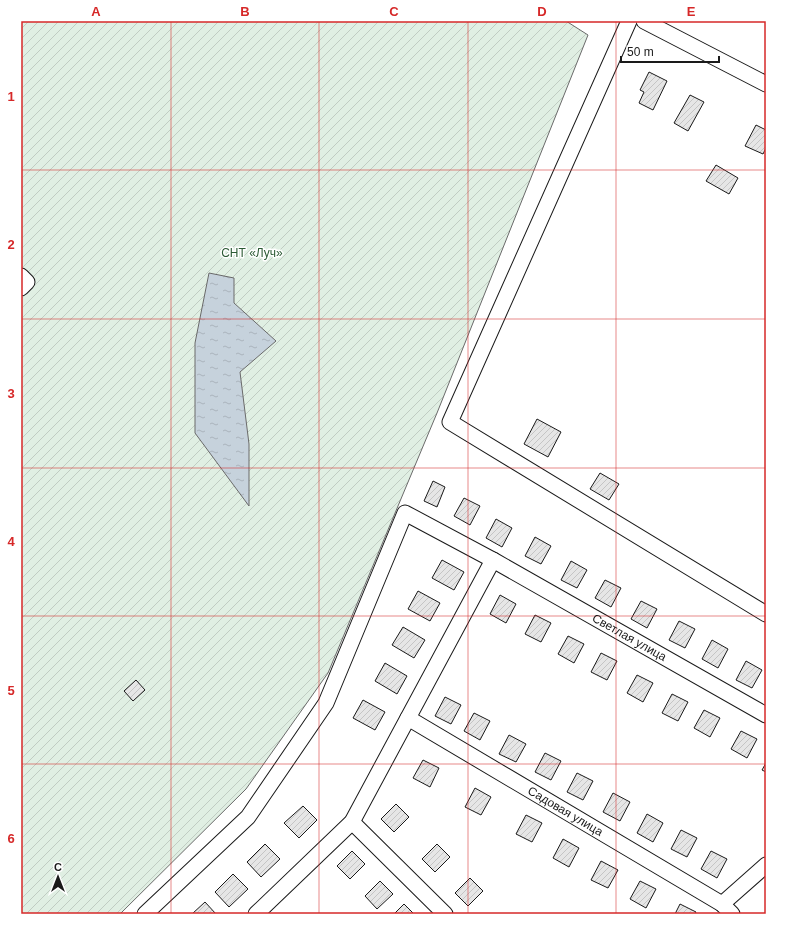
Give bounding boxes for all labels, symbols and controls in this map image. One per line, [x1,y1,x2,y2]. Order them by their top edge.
text: A [91,4,101,19]
text: B [240,4,250,19]
text: C [389,4,399,19]
text: D [537,4,547,19]
text: E [687,4,696,19]
scale bar [621,38,719,64]
text: 50 m [627,45,654,59]
text: 1 [7,89,15,104]
text: 2 [7,237,15,252]
park label: СНТ «Луч» [221,246,283,260]
text: 3 [7,386,15,401]
text: 4 [7,534,15,549]
street label: Светлая улица [590,611,669,664]
text: 5 [7,683,15,698]
street label: Садовая улица [525,784,606,839]
text: 6 [7,831,15,846]
north arrow [38,857,78,897]
text: С [54,861,62,873]

